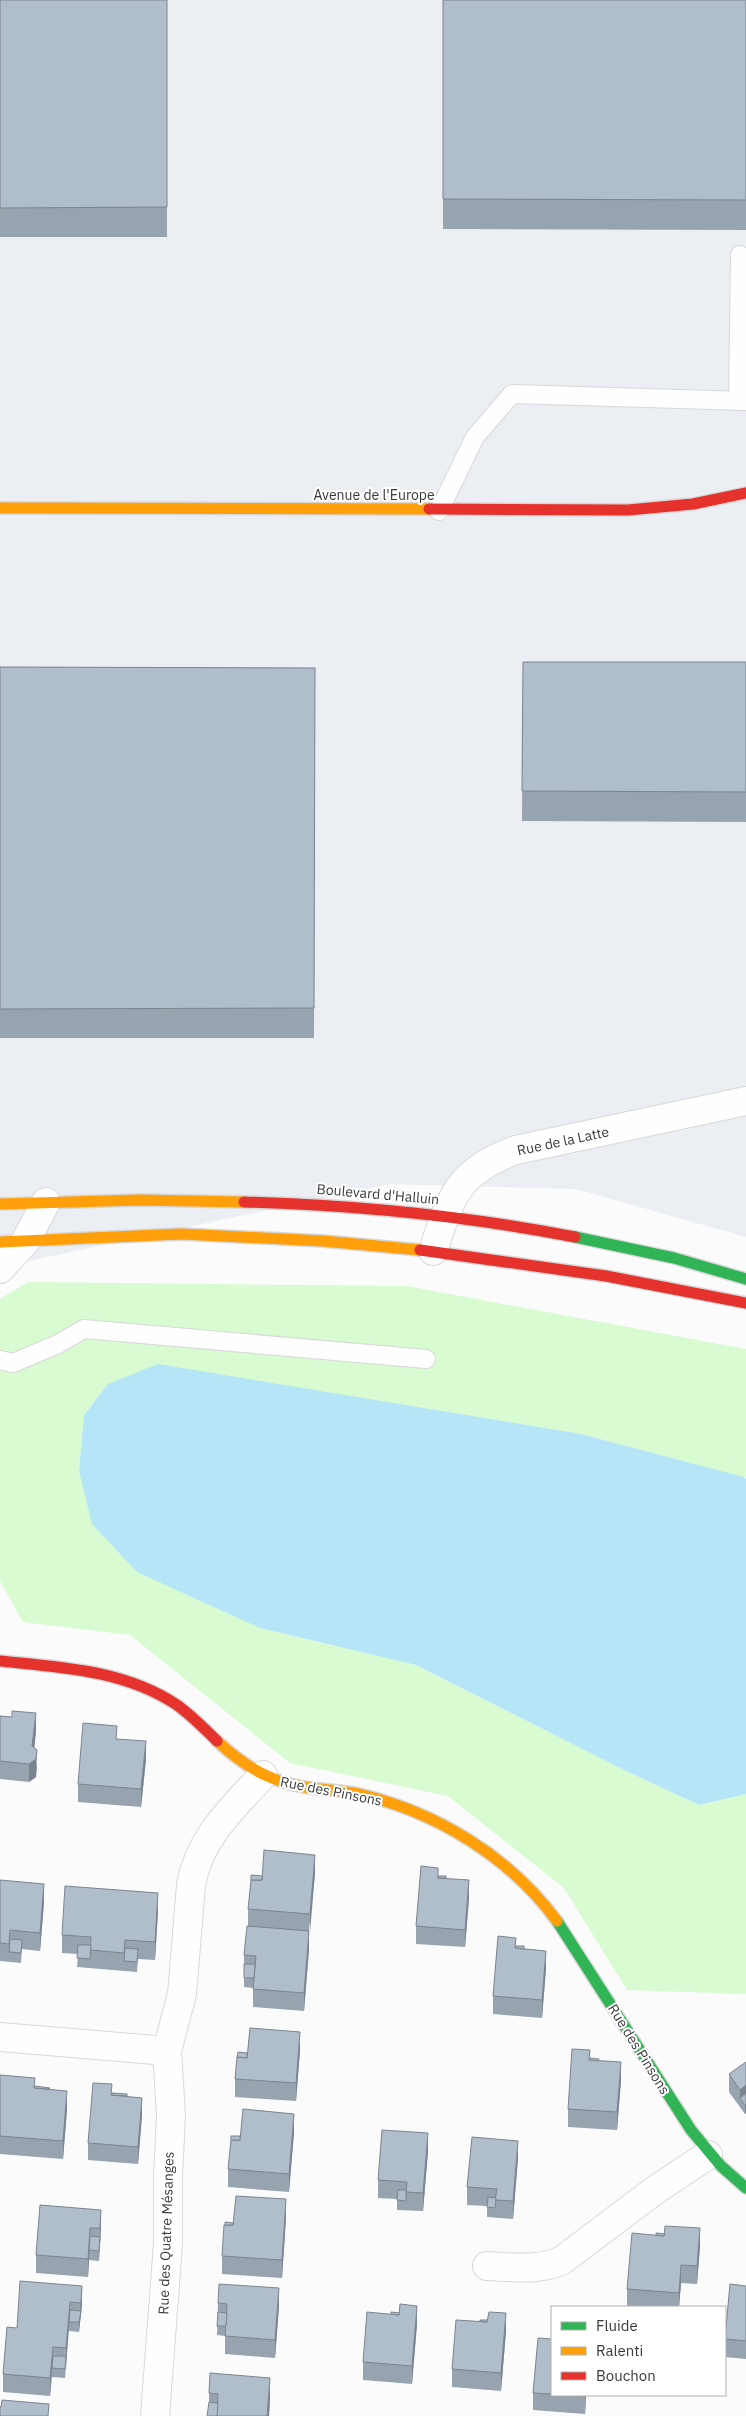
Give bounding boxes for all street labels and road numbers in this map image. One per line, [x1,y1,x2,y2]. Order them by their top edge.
street label: Avenue de l'Europe [313,486,435,504]
street label: Rue de la Latte [515,1122,611,1160]
street label: Boulevard d'Halluin [316,1180,440,1208]
street label: Rue des Pinsons [279,1772,384,1810]
street label: Rue des Pinsons [604,2000,674,2098]
street label: Rue des Quatre Mésanges [154,2151,178,2315]

